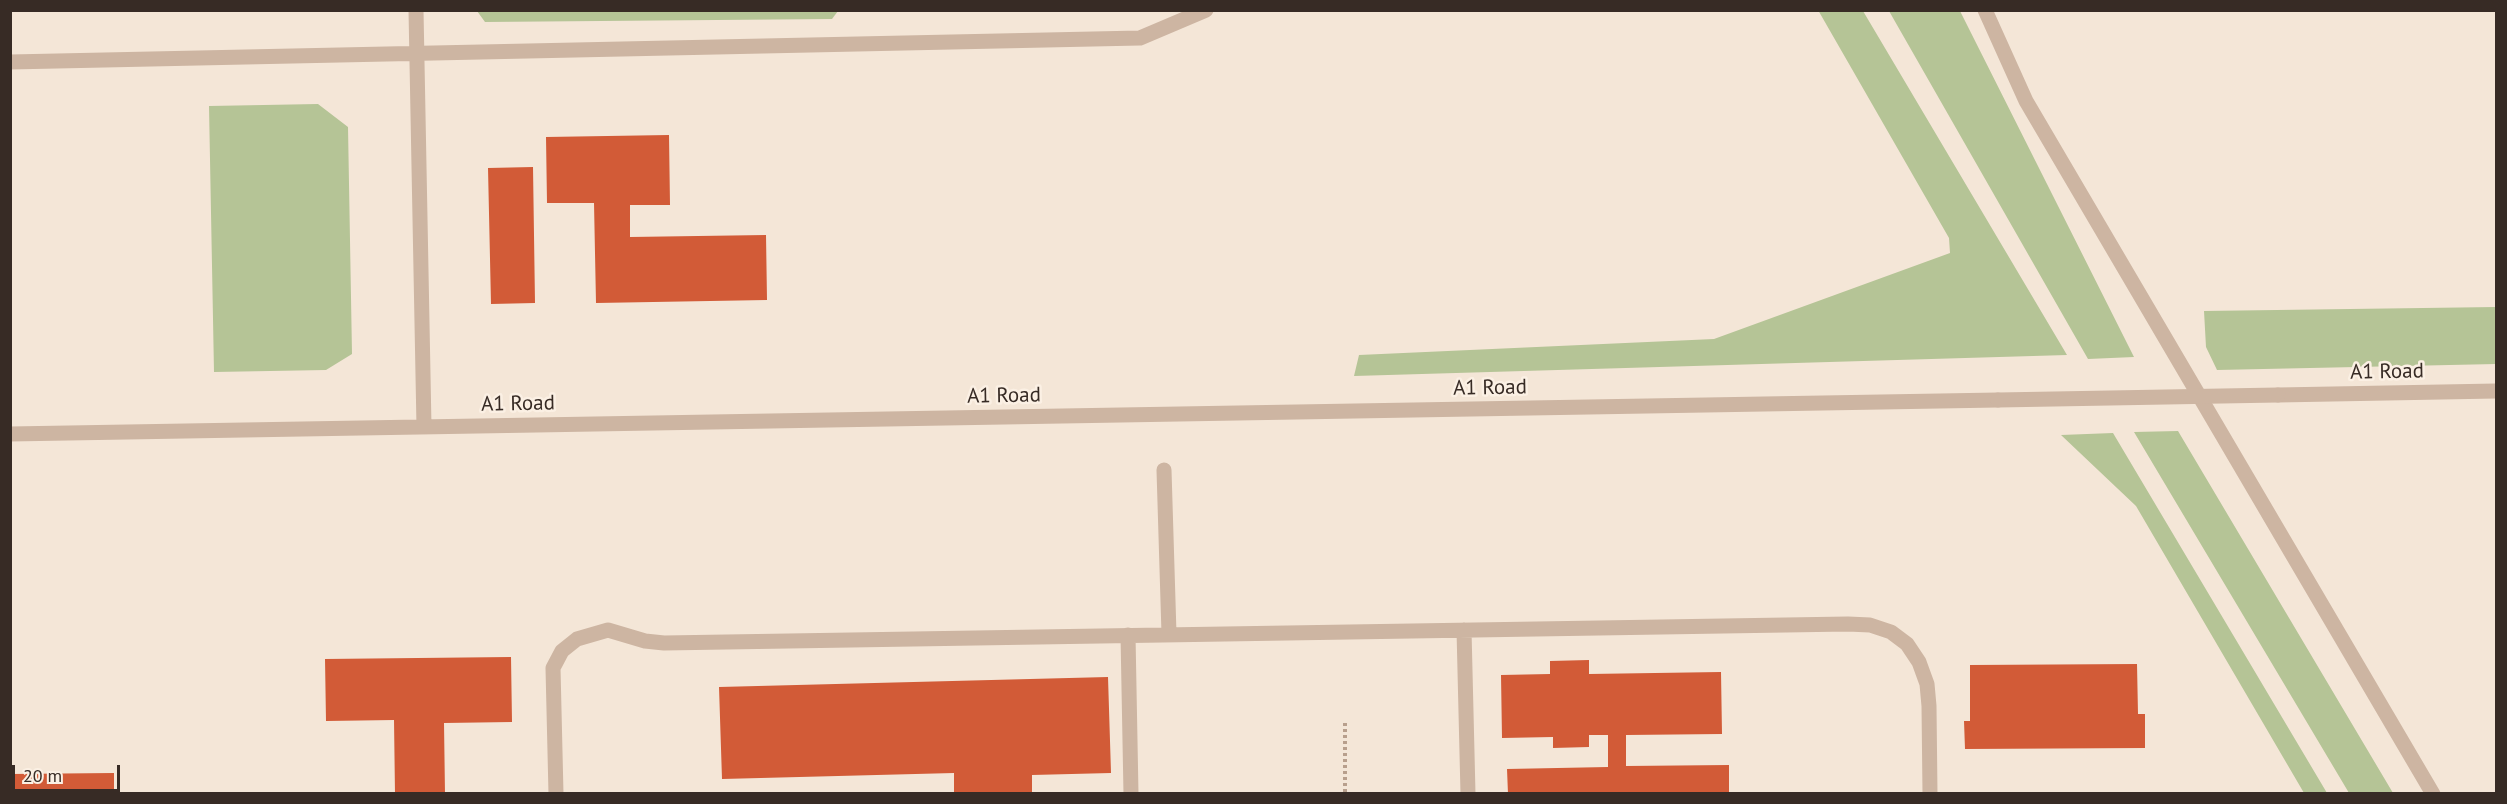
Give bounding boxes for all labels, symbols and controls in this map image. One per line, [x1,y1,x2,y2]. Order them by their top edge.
street label: A1 Road [2350,359,2424,385]
street label: A1 Road [1453,375,1527,401]
street label: A1 Road [967,383,1041,409]
street label: A1 Road [481,391,555,417]
scale bar [15,753,123,791]
text: 20 m [23,764,62,787]

